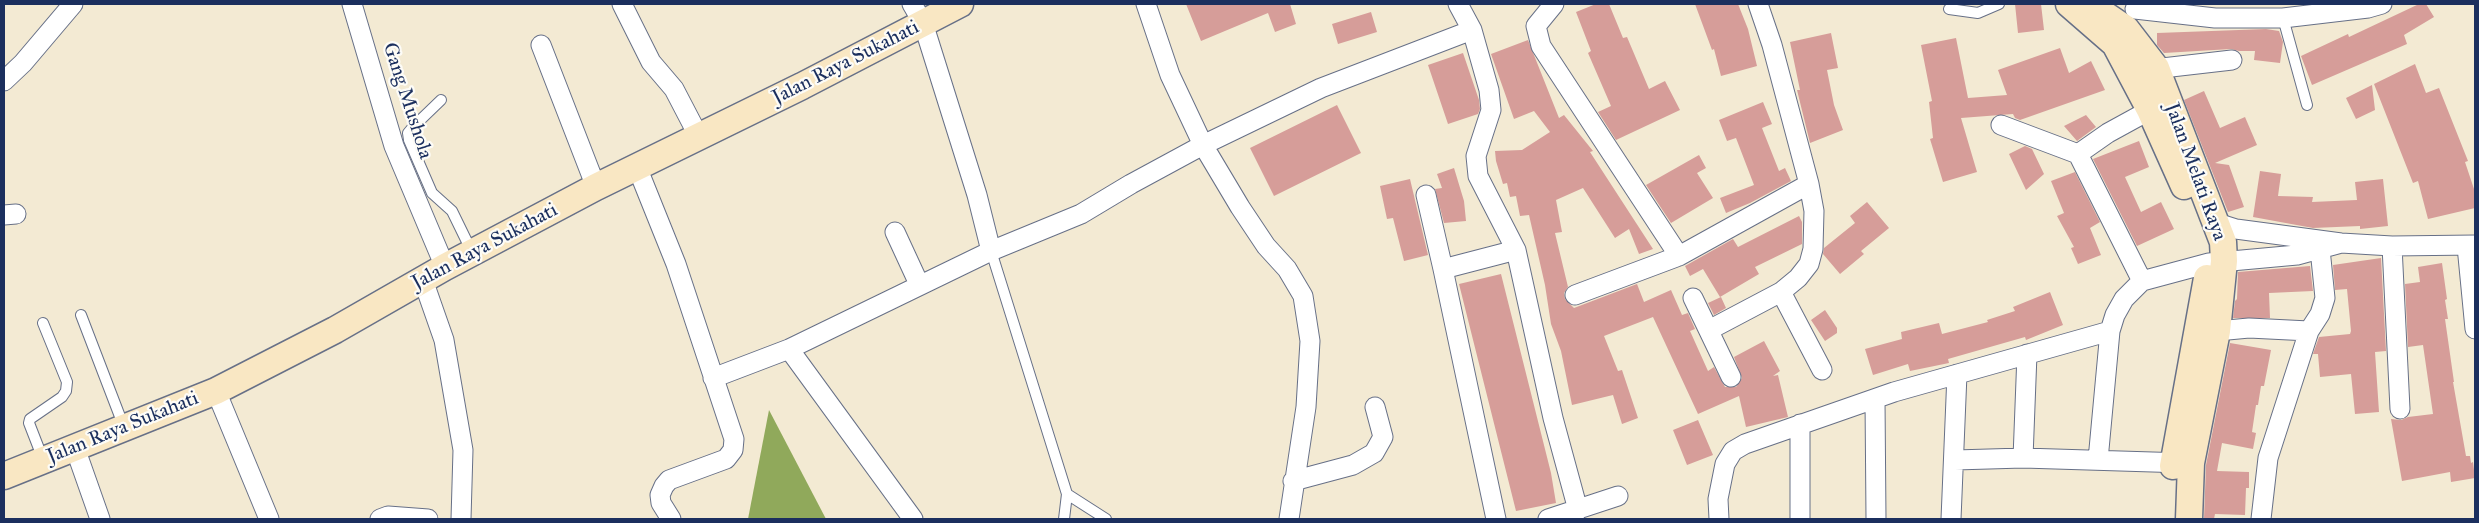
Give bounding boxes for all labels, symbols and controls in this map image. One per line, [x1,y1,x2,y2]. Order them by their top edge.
street label: Jalan Raya Sukahati [769,16,923,110]
street label: Gang Mushola [377,40,437,162]
street label: Jalan Melati Raya [2159,100,2231,244]
street label: Jalan Raya Sukahati [408,199,562,295]
street label: Jalan Raya Sukahati [44,387,202,469]

